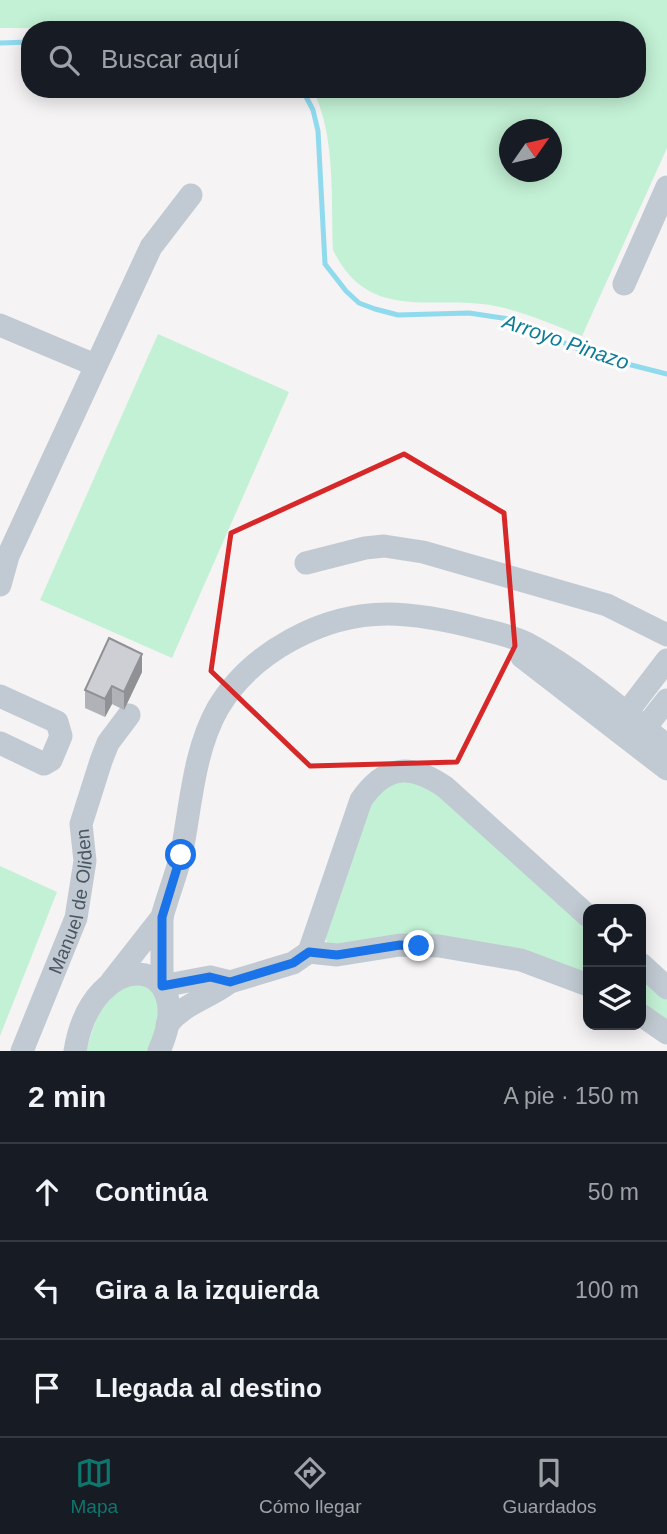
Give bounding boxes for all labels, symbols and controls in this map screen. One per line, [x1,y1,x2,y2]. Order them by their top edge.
search box [21,21,646,98]
icon: search [45,41,83,79]
text: Buscar aquí [101,44,240,74]
north arrow [499,119,562,182]
water label: Arroyo Pinazo [498,309,633,374]
street label: Manuel de Oliden [45,828,96,977]
route start [165,839,196,870]
map controls [583,904,646,1030]
button: locate [583,904,646,967]
route end [403,930,434,961]
button: layers [583,967,646,1030]
text: 2 min [28,1080,106,1113]
text: A pie · 150 m [503,1083,639,1109]
icon: ahead [28,1173,66,1211]
text: Continúa [95,1177,208,1207]
text: 50 m [588,1179,639,1205]
icon: left [28,1271,66,1309]
text: Gira a la izquierda [95,1275,319,1305]
text: 100 m [575,1277,639,1303]
icon: arrive [28,1369,66,1407]
text: Llegada al destino [95,1373,322,1403]
tab: Mapa [71,1454,118,1518]
tab: Cómo llegar [259,1454,361,1518]
tab: Guardados [502,1454,596,1518]

